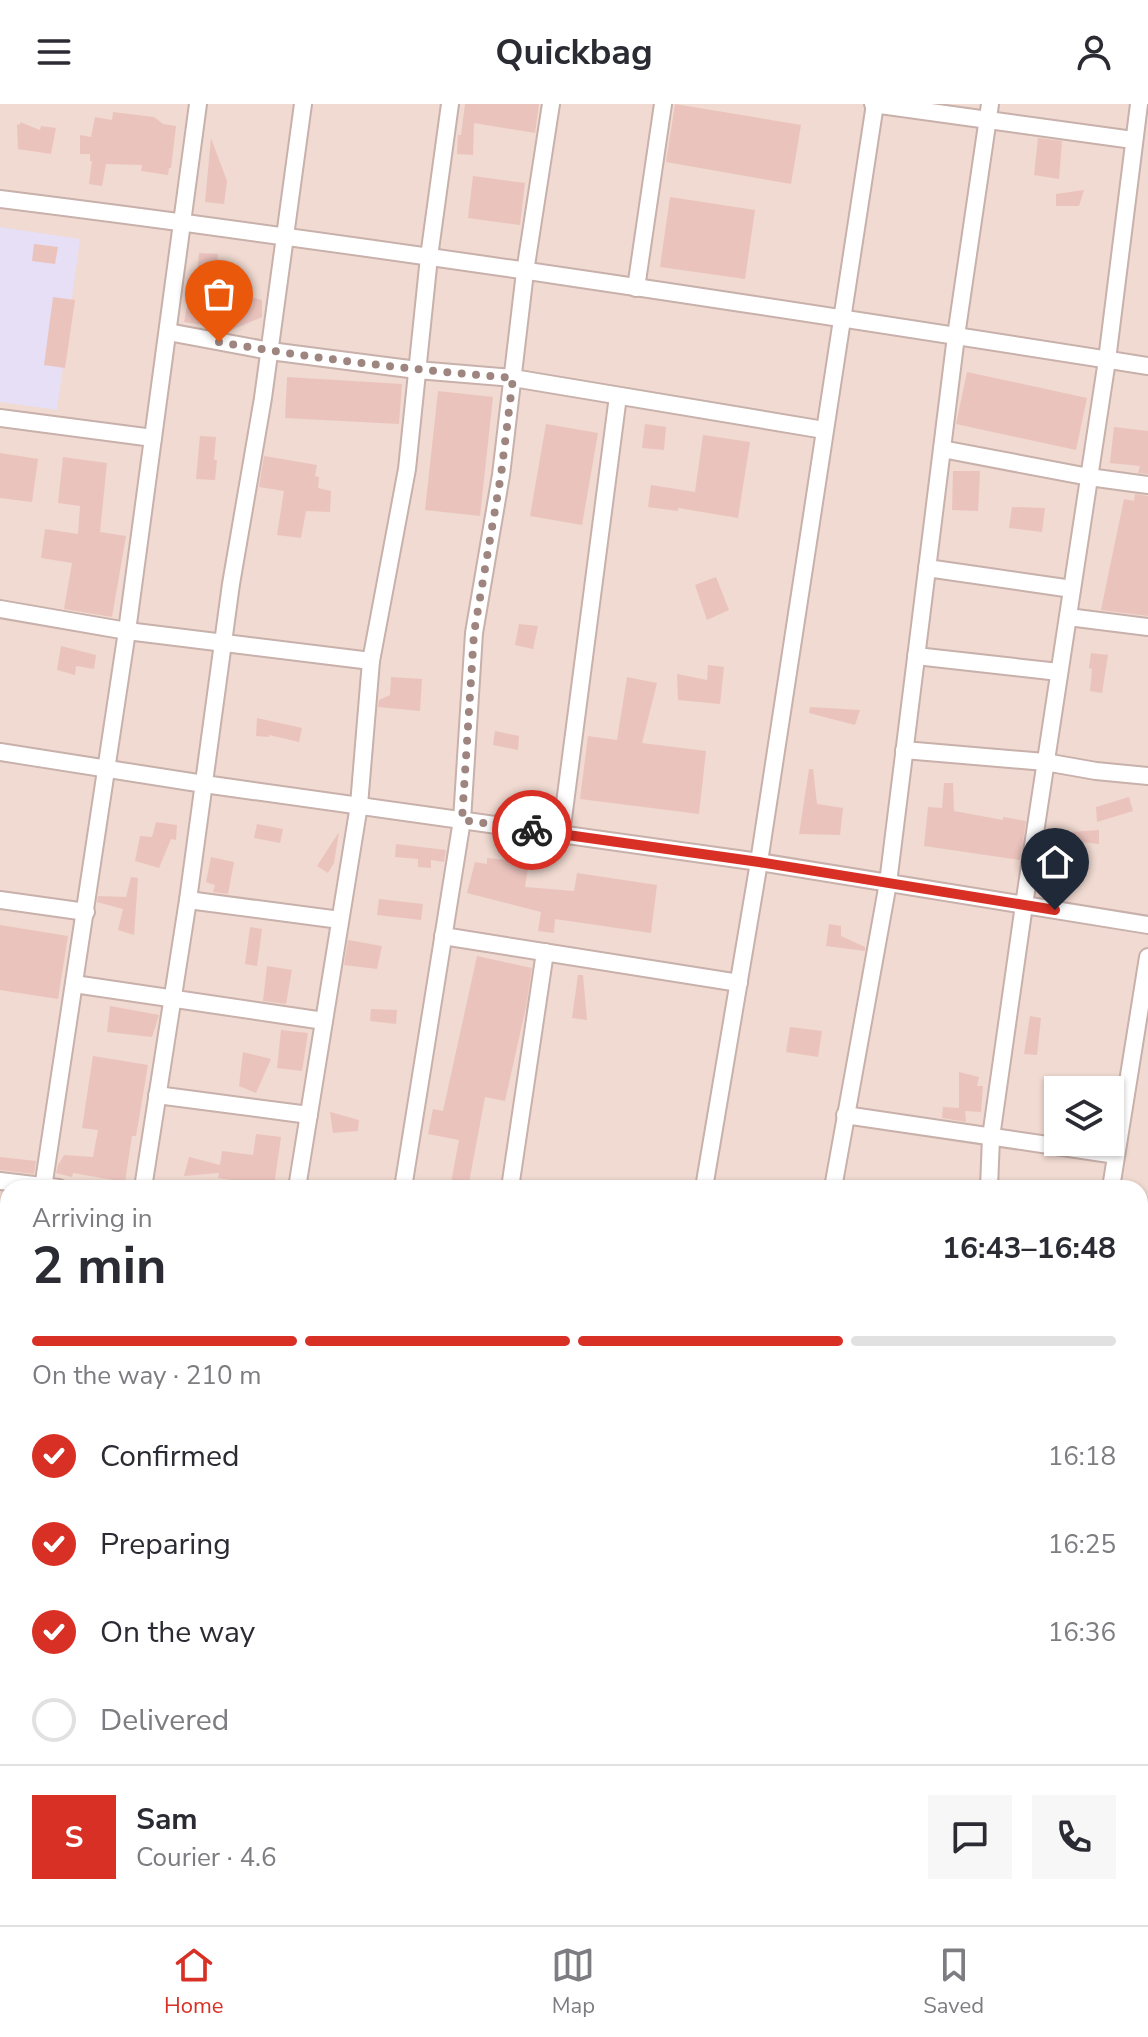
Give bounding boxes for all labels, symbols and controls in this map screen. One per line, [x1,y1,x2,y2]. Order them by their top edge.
text: Quickbag [495,28,653,77]
icon: menu [32,30,76,74]
icon: person [1072,30,1116,74]
pin [185,260,253,342]
icon: bag [197,272,241,316]
courier [492,790,572,870]
icon: bike [510,808,554,852]
pin [1021,828,1089,910]
icon: home [1033,840,1077,884]
map controls [1044,1076,1124,1156]
button: layers [1044,1076,1124,1156]
text: Arriving in [32,1201,153,1236]
text: 16:43–16:48 [942,1228,1116,1269]
text: 2 min [32,1230,167,1301]
text: On the way · 210 m [32,1358,261,1393]
icon: check [32,1434,76,1478]
text: Confirmed [100,1436,240,1477]
text: 16:18 [1048,1439,1116,1474]
icon: check [32,1522,76,1566]
text: Preparing [100,1524,231,1565]
text: 16:25 [1048,1527,1116,1562]
icon: check [32,1610,76,1654]
text: On the way [100,1612,255,1653]
text: 16:36 [1048,1615,1116,1650]
text: Delivered [100,1700,229,1741]
button: chat [928,1795,1012,1879]
button: phone [1032,1795,1116,1879]
text: Sam [136,1799,198,1840]
text: S [65,1817,83,1858]
text: Courier · 4.6 [136,1840,277,1875]
tab: Home [164,1943,223,2021]
tab: Map [551,1943,595,2021]
tab: Saved [923,1943,984,2021]

